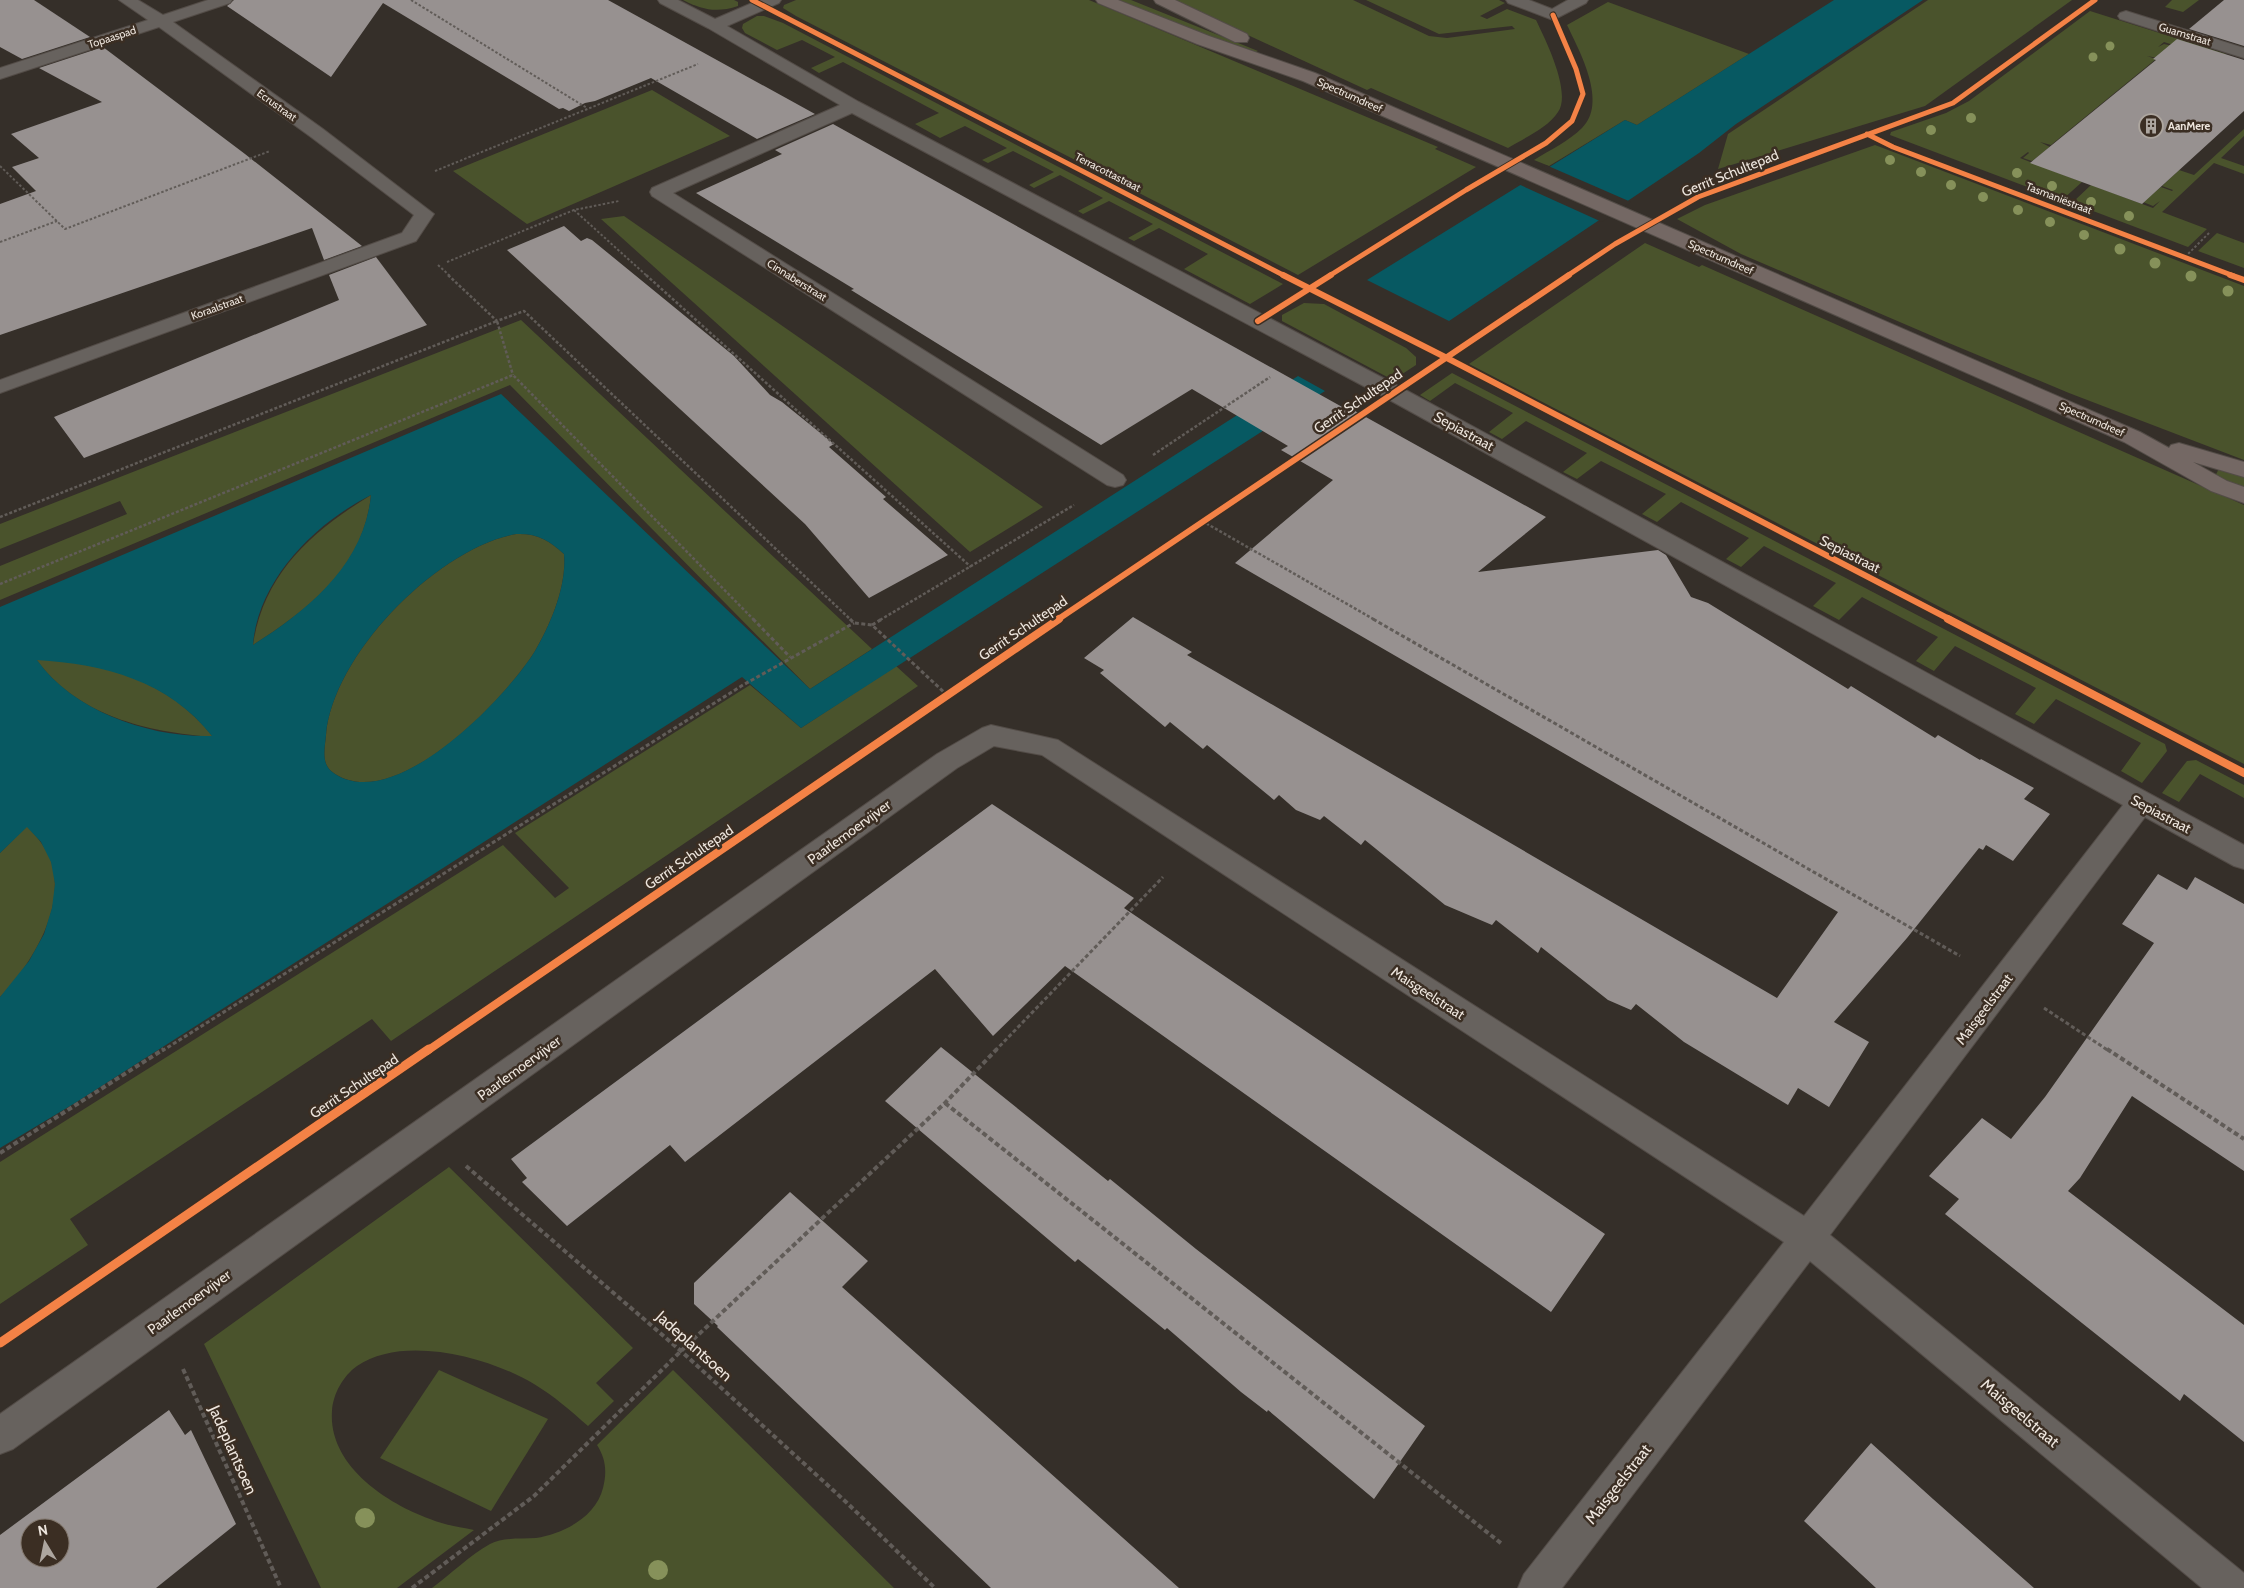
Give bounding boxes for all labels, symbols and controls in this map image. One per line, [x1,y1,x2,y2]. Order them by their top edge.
street label: Guamstraat [2157,19,2213,49]
street label: Topaaspad [86,23,138,51]
street label: Spectrumdreef [1315,74,1385,116]
street label: Ecrustraat [254,86,300,124]
building icon: AanMere [2138,113,2164,139]
place label: AanMere [2168,119,2210,133]
street label: Gerrit Schultepad [1679,145,1781,201]
street label: Terracottastraat [1073,149,1144,195]
street label: Tasmaniëstraat [2024,179,2094,217]
street label: Spectrumdreef [1686,236,1756,278]
street label: Cinnaberstraat [764,256,830,304]
street label: Koraalstraat [189,291,245,323]
street label: Gerrit Schultepad [1310,365,1406,437]
street label: Spectrumdreef [2057,398,2127,440]
street label: Sepiastraat [1431,407,1497,455]
street label: Sepiastraat [1817,531,1884,577]
street label: Gerrit Schultepad [975,592,1071,664]
street label: Sepiastraat [2128,791,2194,837]
street label: Paarlemoervijver [804,795,895,868]
street label: Gerrit Schultepad [641,821,737,893]
street label: Maisgeelstraat [1388,963,1468,1024]
street label: Maisgeelstraat [1951,970,2017,1048]
street label: Paarlemoervijver [474,1031,565,1104]
street label: Gerrit Schultepad [306,1050,402,1122]
street label: Paarlemoervijver [144,1265,235,1338]
street label: Jadeplantsoen [651,1306,736,1385]
street label: Maisgeelstraat [1977,1375,2063,1452]
street label: Jadeplantsoen [204,1401,261,1498]
street label: Maisgeelstraat [1581,1440,1655,1528]
north arrow [20,1518,70,1568]
text: N [36,1520,49,1540]

